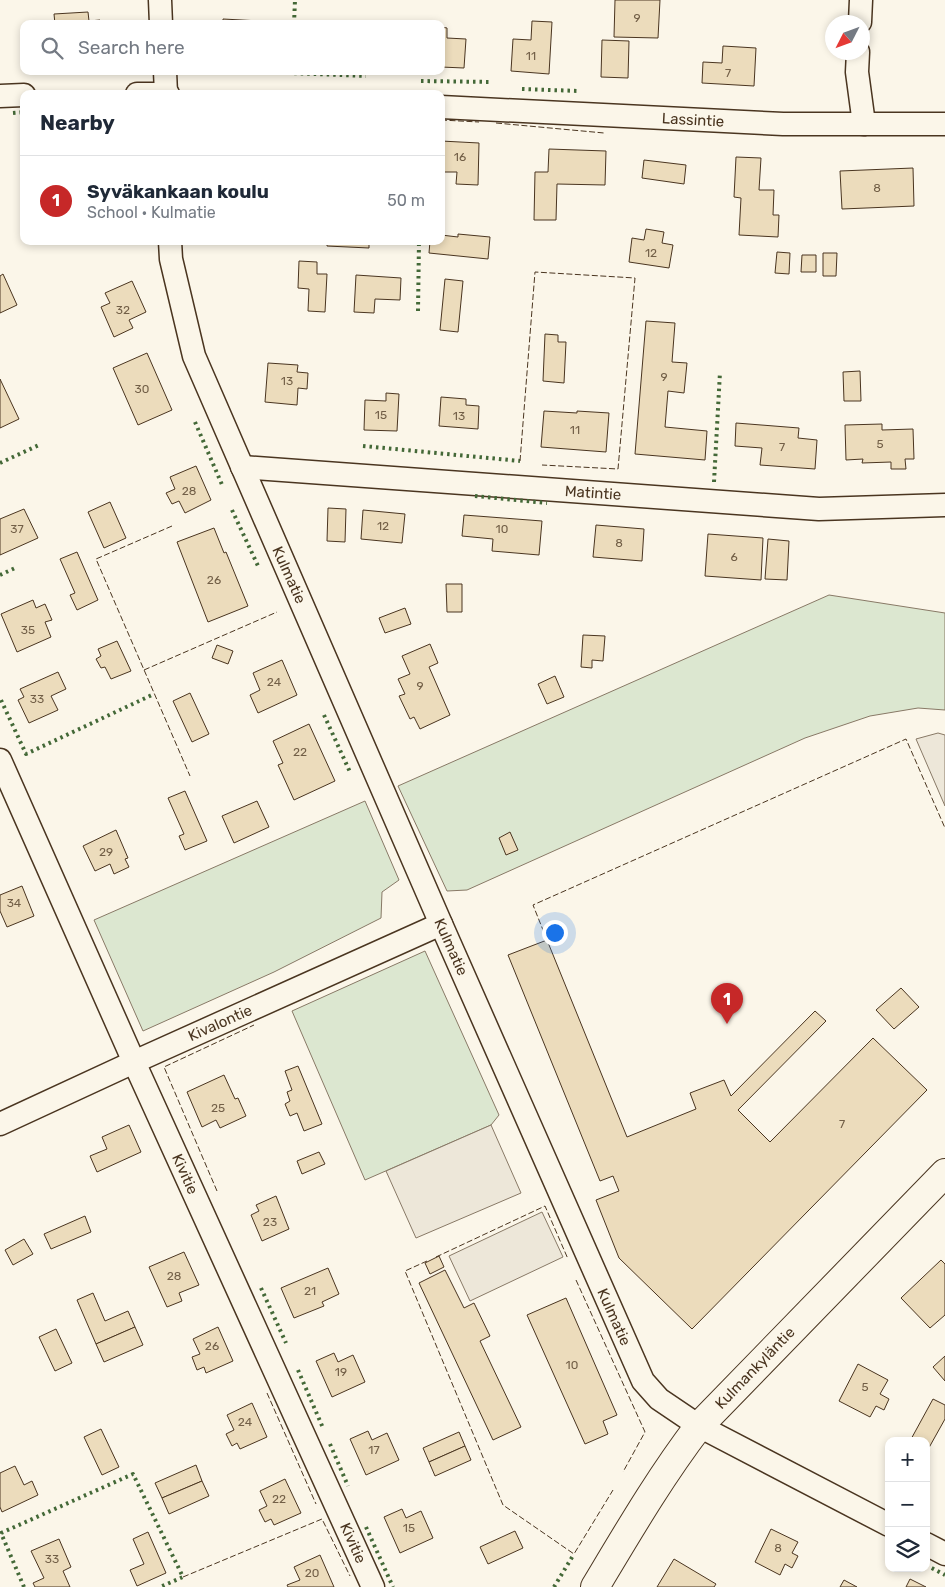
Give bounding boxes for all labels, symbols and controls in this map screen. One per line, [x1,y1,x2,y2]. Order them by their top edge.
house number: 9 [633,11,641,25]
north arrow [825,15,870,60]
search box [20,20,445,75]
icon: search [38,34,66,62]
text: Search here [78,36,185,59]
house number: 11 [526,49,536,63]
house number: 7 [725,66,731,80]
street label: Lassintie [661,109,725,131]
text: Nearby [40,110,115,135]
house number: 16 [454,150,466,164]
text: Syväkankaan koulu [87,180,269,203]
house number: 8 [873,181,881,195]
text: 1 [52,191,60,210]
text: 50 m [387,191,425,210]
text: School · Kulmatie [87,203,216,222]
house number: 12 [645,246,657,260]
house number: 32 [116,303,130,317]
house number: 9 [660,370,668,384]
house number: 13 [281,374,293,388]
house number: 30 [135,382,149,396]
house number: 15 [375,408,387,422]
house number: 13 [453,409,465,423]
house number: 11 [570,423,580,437]
house number: 5 [876,437,884,451]
house number: 7 [779,440,785,454]
street label: Matintie [564,482,622,504]
house number: 28 [182,484,196,498]
house number: 12 [377,519,389,533]
house number: 37 [10,522,24,536]
house number: 10 [496,522,508,536]
house number: 8 [615,536,623,550]
street label: Kulmatie [268,544,310,606]
house number: 6 [730,550,738,564]
house number: 26 [207,573,221,587]
house number: 35 [21,623,35,637]
house number: 24 [267,675,282,689]
house number: 9 [416,679,424,693]
house number: 33 [30,692,44,706]
house number: 22 [293,745,307,759]
house number: 29 [99,845,113,859]
house number: 34 [7,896,22,910]
street label: Kulmatie [430,916,472,978]
your location [542,920,568,946]
pin: 1 [711,983,743,1024]
street label: Kivalontie [185,1001,255,1045]
house number: 25 [211,1101,225,1115]
house number: 7 [839,1117,845,1131]
street label: Kivitie [168,1151,202,1197]
house number: 23 [263,1215,277,1229]
house number: 28 [167,1269,181,1283]
house number: 21 [304,1284,316,1298]
street label: Kulmatie [593,1286,635,1348]
street label: Kulmankyläntie [711,1323,799,1413]
house number: 26 [205,1339,219,1353]
house number: 10 [566,1358,578,1372]
house number: 19 [335,1365,347,1379]
house number: 5 [861,1380,869,1394]
house number: 24 [238,1415,253,1429]
map controls [885,1437,930,1572]
button: + [885,1437,930,1482]
house number: 17 [368,1443,380,1457]
button: − [885,1482,930,1527]
house number: 22 [272,1492,286,1506]
street label: Kivitie [336,1520,370,1566]
house number: 15 [403,1521,415,1535]
button: layers [885,1527,930,1572]
house number: 8 [774,1541,782,1555]
house number: 33 [45,1552,59,1566]
house number: 20 [305,1566,319,1580]

